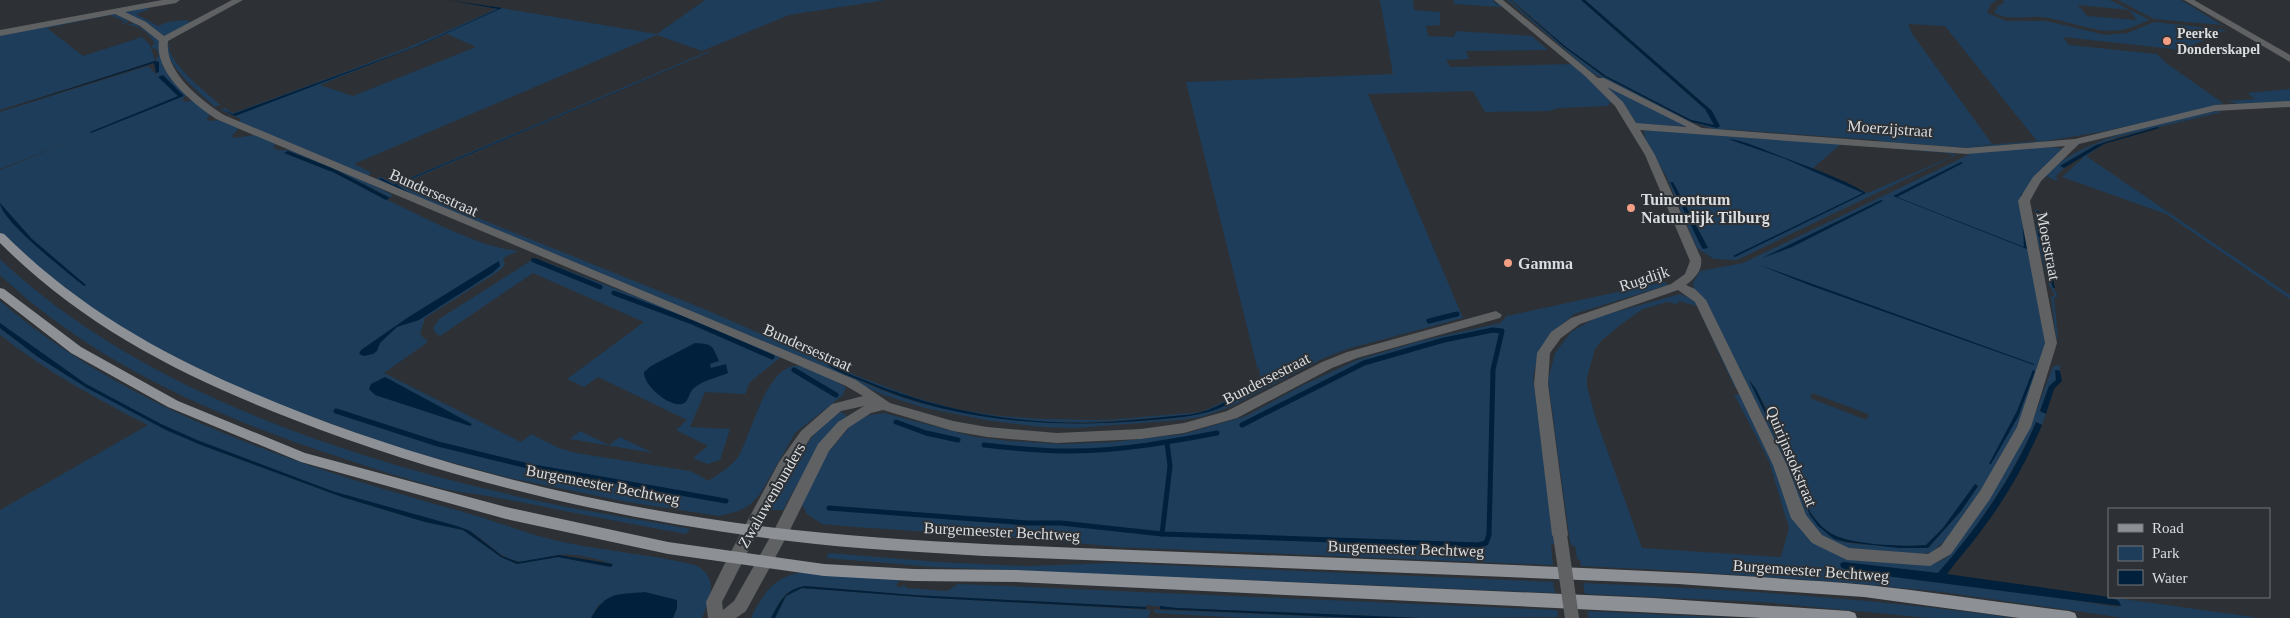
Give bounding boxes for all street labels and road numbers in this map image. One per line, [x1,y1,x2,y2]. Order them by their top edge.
street label: Moerzijstraat [1847,117,1934,141]
street label: Bundersestraat [387,165,481,220]
street label: Moerstraat [2034,210,2064,282]
street label: Rugdijk [1617,262,1672,295]
street label: Bundersestraat [761,320,855,375]
street label: Bundersestraat [1220,349,1313,408]
street label: Quirijnstokstraat [1762,403,1821,510]
street label: Zwaluwenbunders [735,440,808,551]
street label: Burgemeester Bechtweg [524,461,681,509]
street label: Burgemeester Bechtweg [923,519,1081,545]
street label: Burgemeester Bechtweg [1327,537,1485,561]
street label: Burgemeester Bechtweg [1732,557,1890,585]

